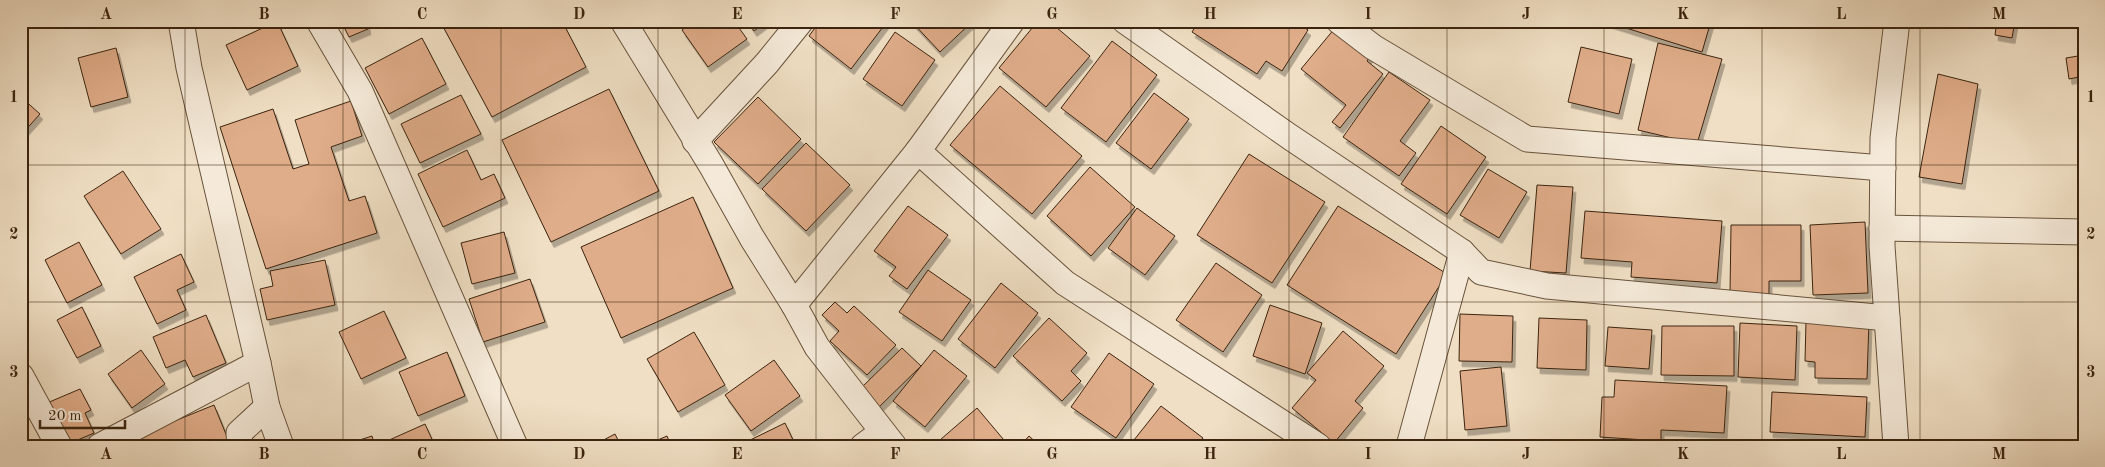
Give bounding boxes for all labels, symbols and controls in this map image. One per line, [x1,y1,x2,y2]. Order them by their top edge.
text: A [100,7,112,23]
text: B [258,7,270,23]
text: C [417,7,427,23]
text: D [573,7,585,23]
text: E [731,7,743,23]
text: F [890,7,901,23]
text: G [1046,7,1058,23]
text: H [1203,7,1217,23]
text: I [1364,7,1372,23]
text: J [1522,7,1531,23]
text: K [1677,7,1689,23]
text: L [1836,7,1847,23]
text: M [1992,7,2006,23]
text: 1 [9,90,19,106]
text: 1 [2086,90,2096,106]
text: 2 [9,227,19,243]
text: 2 [2086,227,2096,243]
text: 3 [9,365,19,381]
text: 3 [2086,365,2096,381]
scale bar [40,397,125,429]
text: 20 m [48,409,82,424]
text: A [100,447,112,463]
text: B [258,447,270,463]
text: C [417,447,427,463]
text: D [573,447,585,463]
text: E [731,447,743,463]
text: F [890,447,901,463]
text: G [1046,447,1058,463]
text: H [1203,447,1217,463]
text: I [1364,447,1372,463]
text: J [1522,447,1531,463]
text: K [1677,447,1689,463]
text: L [1836,447,1847,463]
text: M [1992,447,2006,463]

